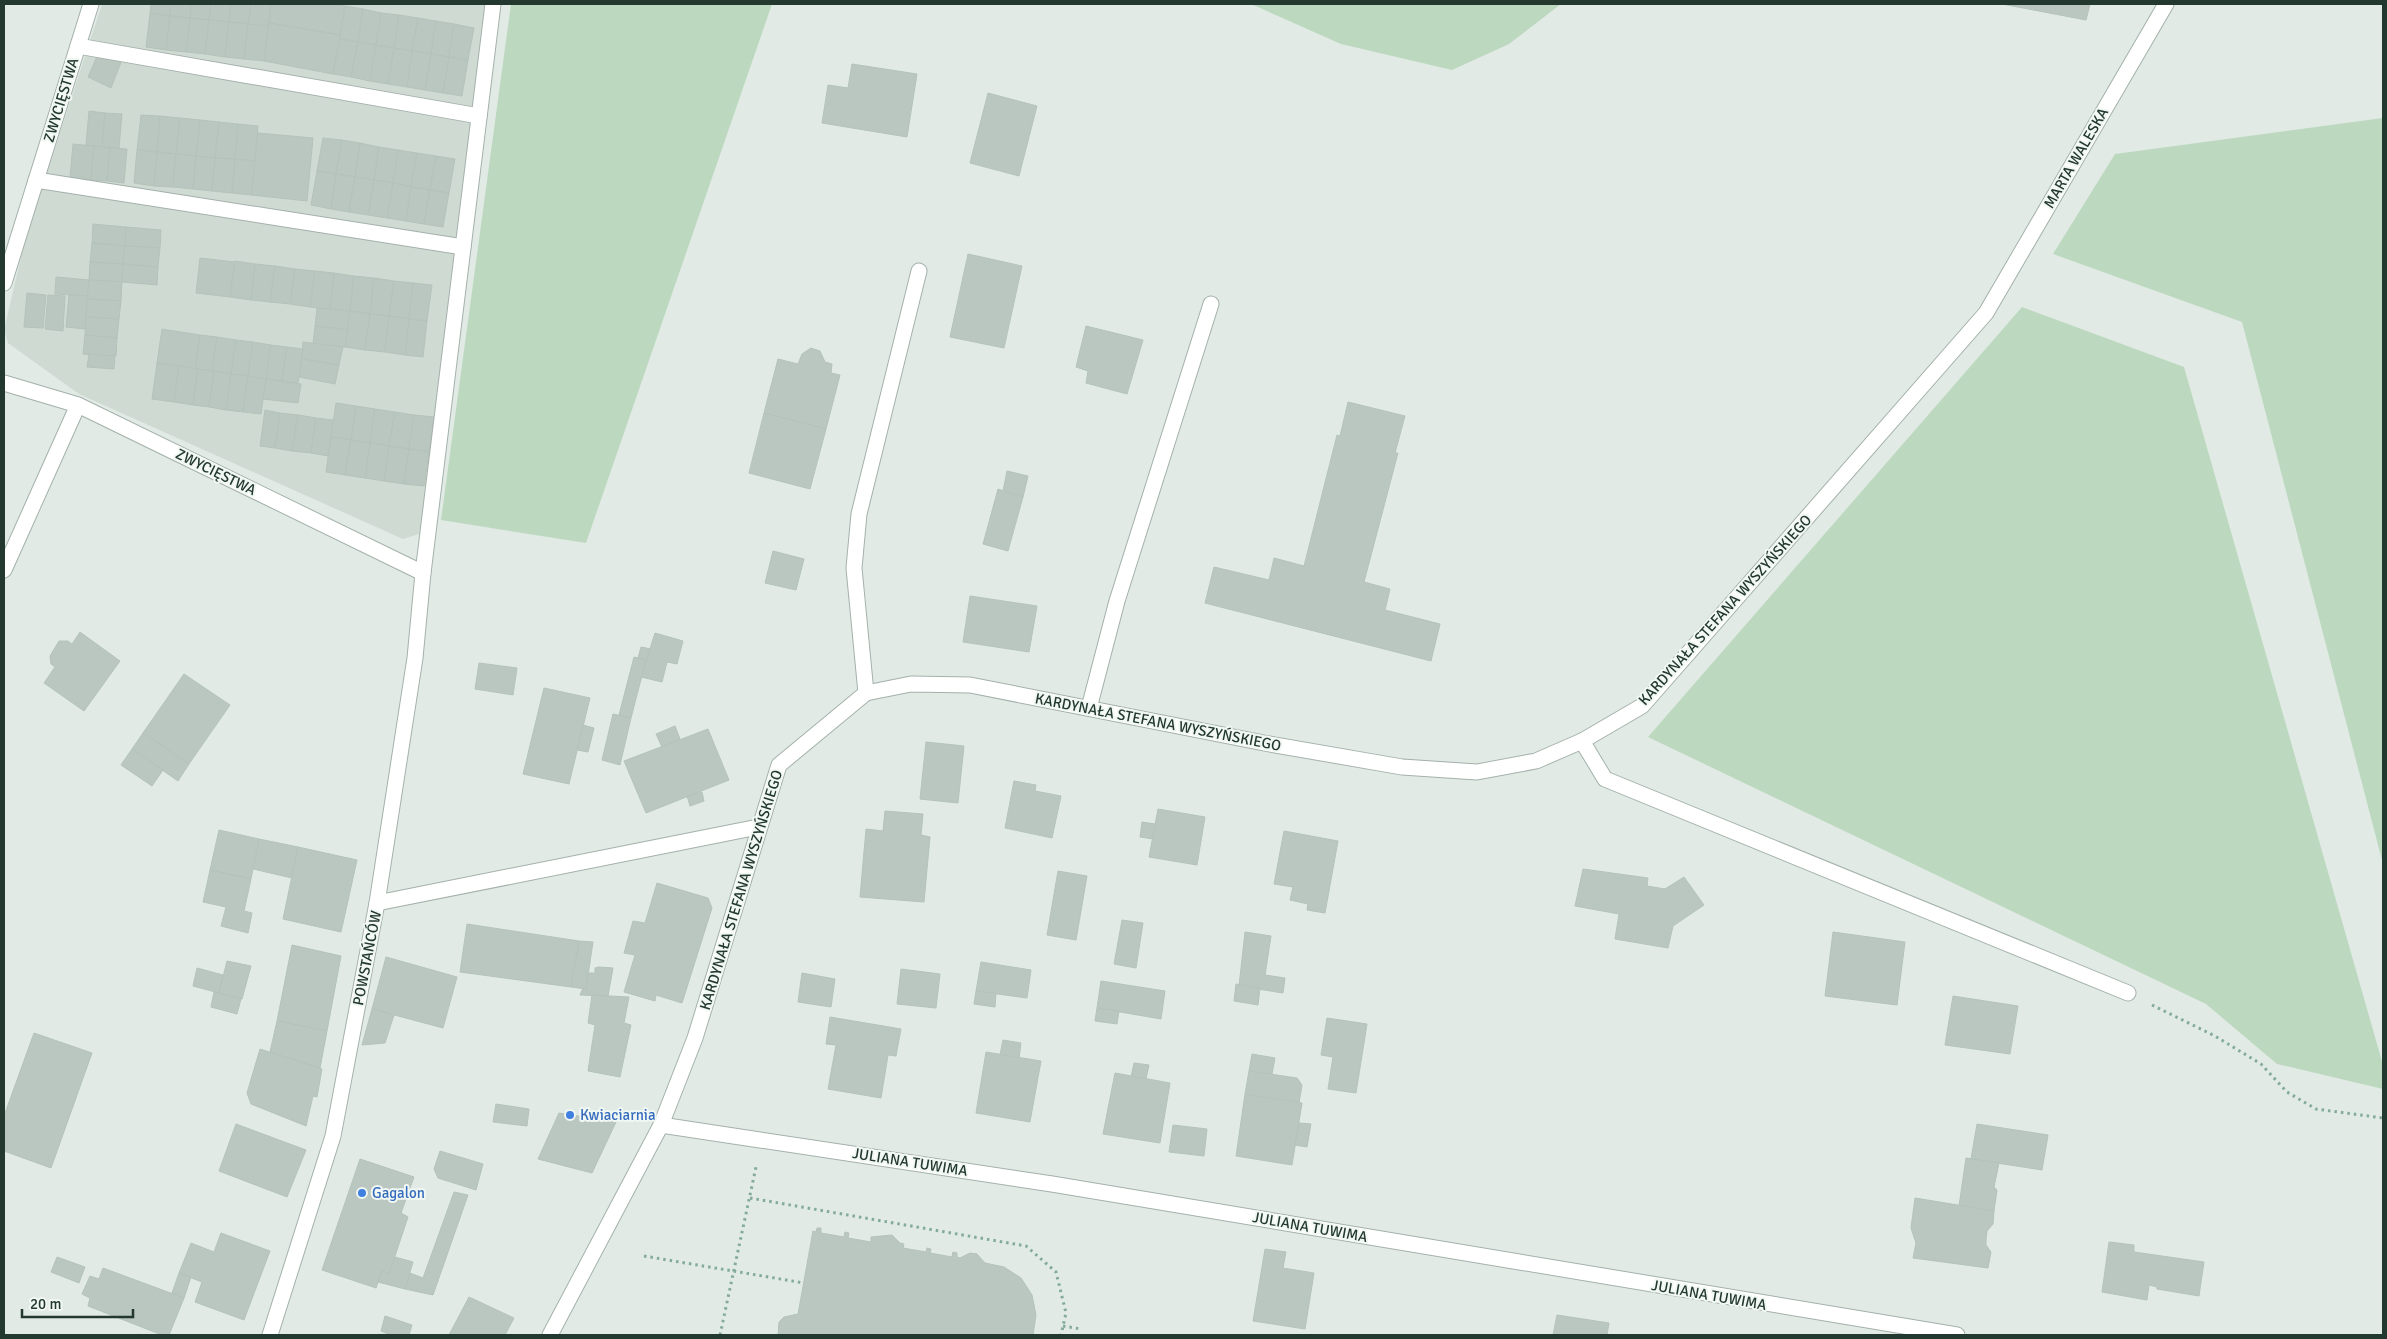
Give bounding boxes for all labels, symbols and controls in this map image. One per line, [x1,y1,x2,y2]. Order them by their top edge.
street label: ZWYCIĘSTWA [40,56,82,144]
street label: MARTA WALESKA [2040,105,2112,211]
street label: ZWYCIĘSTWA [173,445,259,499]
street label: KARDYNAŁA STEFANA WYSZYŃSKIEGO [1634,510,1815,709]
street label: KARDYNAŁA STEFANA WYSZYŃSKIEGO [1033,688,1283,755]
street label: KARDYNAŁA STEFANA WYSZYŃSKIEGO [695,767,786,1012]
street label: POWSTAŃCÓW [348,909,385,1007]
place label: Kwiaciarnia [580,1106,656,1124]
marker: Kwiaciarnia [564,1109,576,1121]
street label: JULIANA TUWIMA [851,1144,969,1180]
place label: Gagalon [372,1184,425,1202]
marker: Gagalon [356,1187,368,1199]
street label: JULIANA TUWIMA [1251,1208,1369,1246]
street label: JULIANA TUWIMA [1650,1276,1768,1314]
scale bar [22,1286,134,1318]
text: 20 m [30,1295,61,1313]

